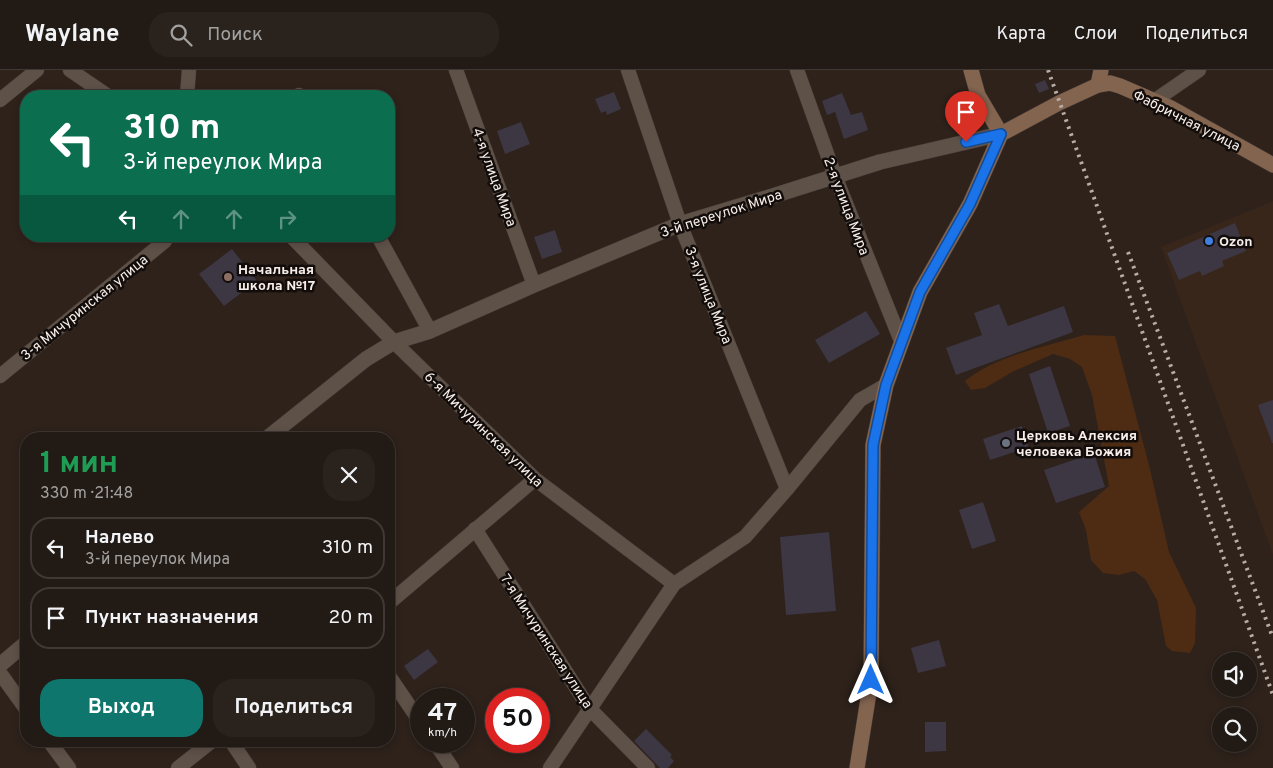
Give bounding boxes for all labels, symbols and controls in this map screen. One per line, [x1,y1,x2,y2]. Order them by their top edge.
search box [149,12,499,57]
text: Waylane [25,20,119,50]
icon: search [167,21,195,49]
text: Поиск [207,23,263,47]
text: Карта [996,23,1046,46]
text: Слои [1074,23,1117,46]
text: Поделиться [1145,23,1248,46]
street label: Фабричная улица [1130,87,1243,156]
pin [945,91,987,142]
icon: arrive [952,98,980,126]
text: 310 m [123,107,220,151]
icon: left [40,110,105,175]
street label: 4-я улица Мира [468,126,519,229]
text: 3-й переулок Мира [123,150,322,177]
street label: 2-я улица Мира [819,155,872,258]
street label: 3-й переулок Мира [659,187,784,242]
icon: left [114,205,142,233]
icon: ahead [167,205,195,233]
icon: ahead [220,205,248,233]
icon: right [273,205,301,233]
place label: Ozon [1219,234,1252,251]
marker: Ozon [1203,235,1215,247]
street label: 3-я улица Мира [680,244,735,347]
street label: 3-я Мичуринская улица [18,252,152,365]
place label: Начальная школа №17 [238,262,315,295]
marker: Начальная школа №17 [222,271,234,283]
street label: 6-я Мичуринская улица [420,369,546,491]
place label: Церковь Алексия человека Божия [1016,428,1137,461]
marker: Церковь Алексия человека Божия [1000,437,1012,449]
text: 1 мин [40,446,118,483]
button: close [323,449,375,501]
text: 330 m · 21:48 [40,484,133,504]
text: Налево [85,526,154,550]
icon: left [42,534,70,562]
text: 310 m [322,536,373,560]
text: 3-й переулок Мира [85,550,230,570]
street label: 7-я Мичуринская улица [496,571,596,712]
icon: arrive [42,604,70,632]
text: Пункт назначения [85,606,259,630]
text: 20 m [329,606,373,630]
map controls [1212,652,1257,752]
button: sound [1212,652,1257,697]
position arrow [844,653,896,705]
button: Выход [40,679,203,737]
button: Поделиться [213,679,375,737]
speed limit sign: 50 [485,688,550,753]
text: 47 [428,698,457,730]
button: search [1212,707,1257,752]
text: km/h [428,725,457,741]

